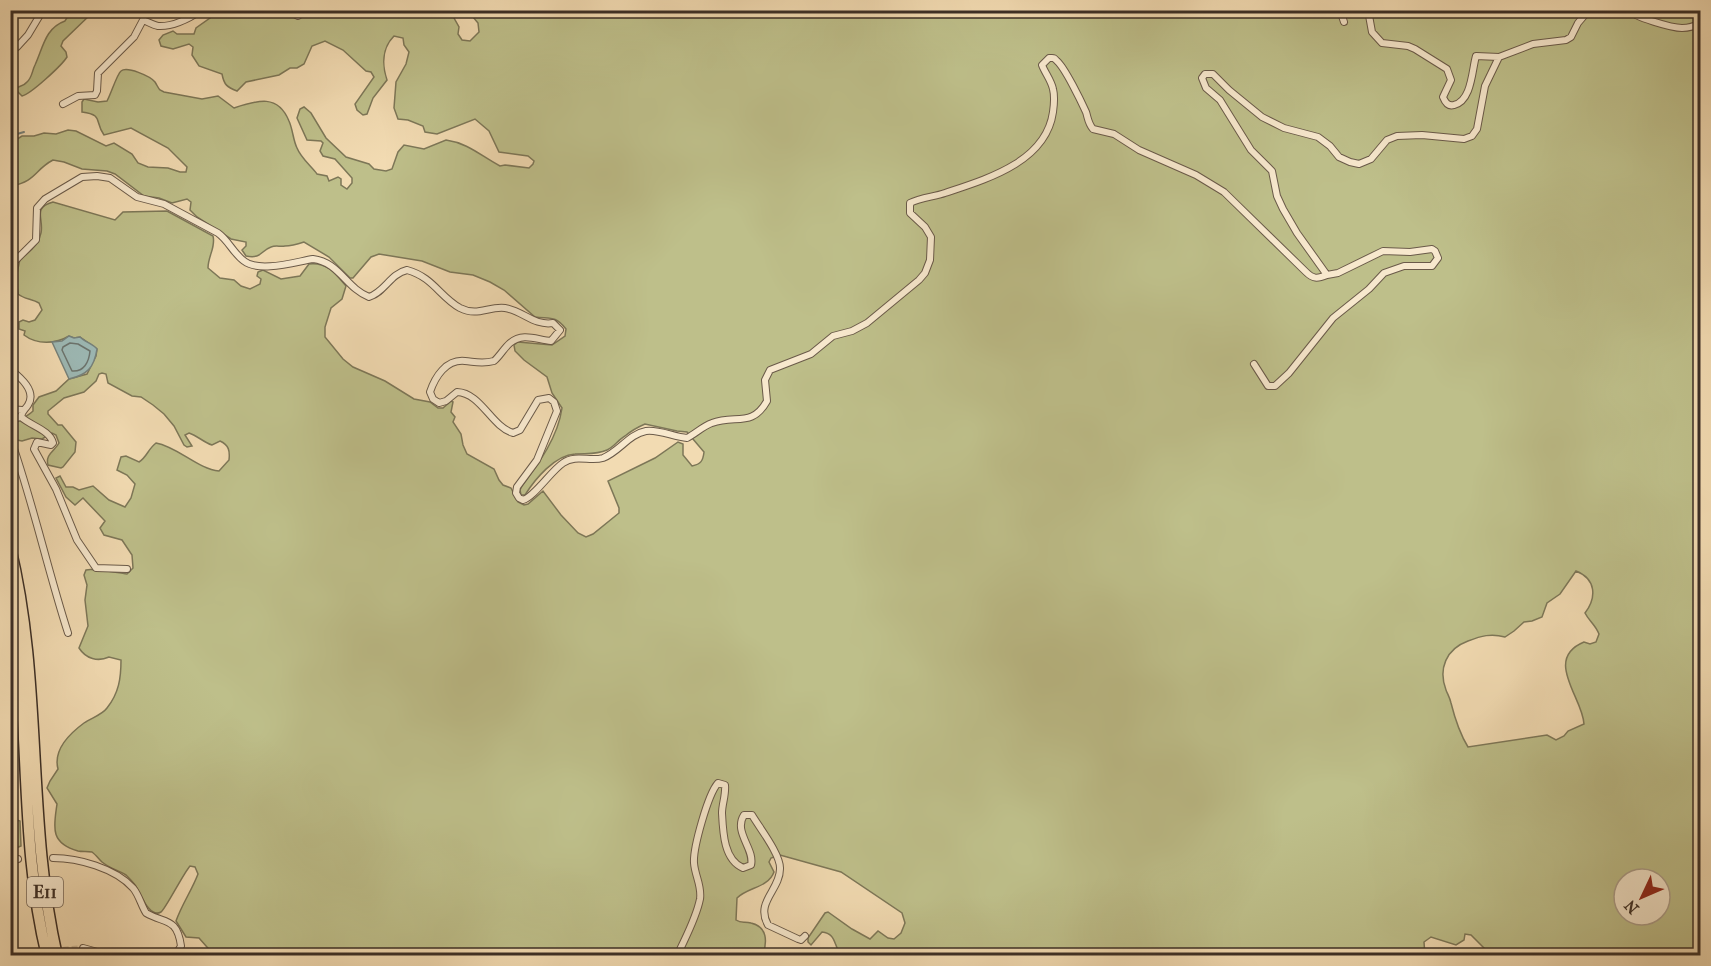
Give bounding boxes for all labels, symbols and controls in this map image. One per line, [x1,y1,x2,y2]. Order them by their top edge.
north arrow [1612,867,1672,927]
road number: E11 [27,877,63,907]
text: N [1620,895,1643,918]

